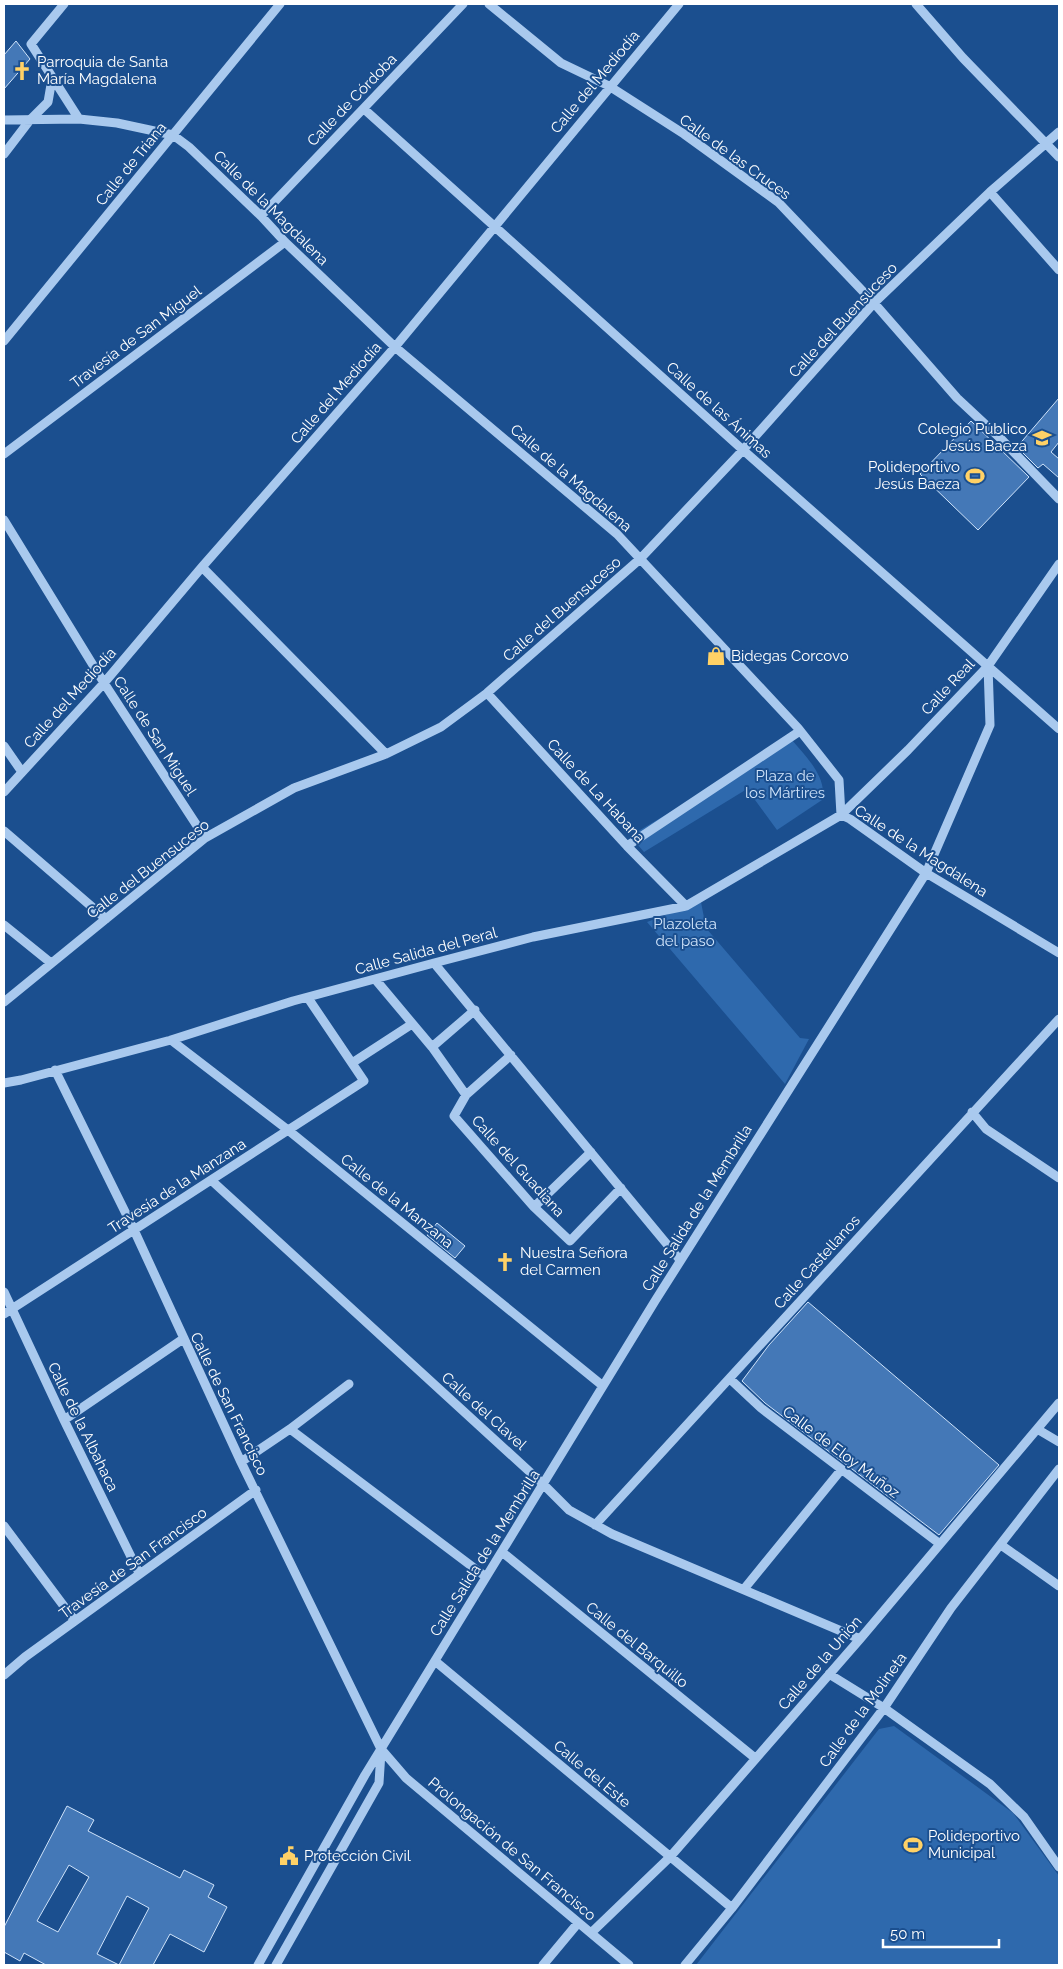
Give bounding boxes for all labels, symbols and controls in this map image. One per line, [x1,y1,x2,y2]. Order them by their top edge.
street label: Calle del Mediodía [547,27,643,137]
street label: Calle de Córdoba [303,50,401,150]
place label: Parroquia de Santa María Magdalena [37,53,168,88]
church icon: Parroquia de Santa María Magdalena [11,60,33,82]
street label: Calle de las Cruces [676,111,794,203]
street label: Calle de Triana [92,119,170,209]
street label: Calle de la Magdalena [210,147,332,269]
street label: Calle del Buensuceso [785,259,901,381]
street label: Travesía de San Miguel [67,281,206,392]
street label: Calle del Mediodía [287,338,385,448]
street label: Calle de las Ánimas [663,358,775,462]
street label: Calle de la Magdalena [507,420,635,536]
place label: Colegio Público Jesús Baeza [918,420,1027,455]
school or university icon: Colegio Público Jesús Baeza [1031,427,1053,449]
place label: Polideportivo Jesús Baeza [868,458,960,493]
sports icon: Polideportivo Jesús Baeza [964,465,986,487]
street label: Calle del Buensuceso [499,553,625,665]
street label: Calle del Mediodía [20,644,120,752]
shop icon: Bidegas Corcovo [705,645,727,667]
place label: Bidegas Corcovo [731,647,849,665]
street label: Calle Real [918,655,979,719]
street label: Calle de San Miguel [110,673,201,800]
street label: Calle de La Habana [543,735,649,847]
park label: Plaza de los Mártires [745,767,825,802]
street label: Calle de la Magdalena [851,801,991,901]
street label: Calle del Buensuceso [83,816,213,922]
park label: Plazoleta del paso [653,915,717,950]
street label: Calle Salida del Peral [353,923,500,979]
street label: Calle del Guadiana [468,1112,568,1220]
street label: Calle Salida de la Membrilla [638,1121,756,1295]
street label: Travesía de la Manzana [105,1135,249,1237]
street label: Calle de la Manzana [337,1150,457,1252]
street label: Calle Castellanos [770,1211,864,1313]
place label: Nuestra Señora del Carmen [520,1244,628,1279]
church icon: Nuestra Señora del Carmen [494,1251,516,1273]
street label: Calle de San Francisco [186,1329,272,1479]
street label: Calle de la Albahaca [44,1359,122,1495]
street label: Calle del Clavel [438,1368,531,1454]
street label: Calle de Eloy Muñoz [779,1402,903,1502]
street label: Calle Salida de la Membrilla [426,1466,544,1640]
street label: Travesía de San Francisco [56,1503,210,1623]
street label: Calle del Barquillo [582,1598,692,1692]
street label: Calle de la Unión [774,1612,866,1714]
street label: Calle de la Molineta [815,1649,911,1771]
street label: Calle del Este [550,1737,634,1812]
street label: Prolongación de San Francisco [424,1773,600,1925]
place label: Polideportivo Municipal [928,1827,1020,1862]
sports icon: Polideportivo Municipal [902,1834,924,1856]
public building icon: Protección Civil [278,1845,300,1867]
place label: Protección Civil [304,1847,412,1865]
scale bar [883,1916,999,1948]
text: 50 m [890,1925,925,1943]

